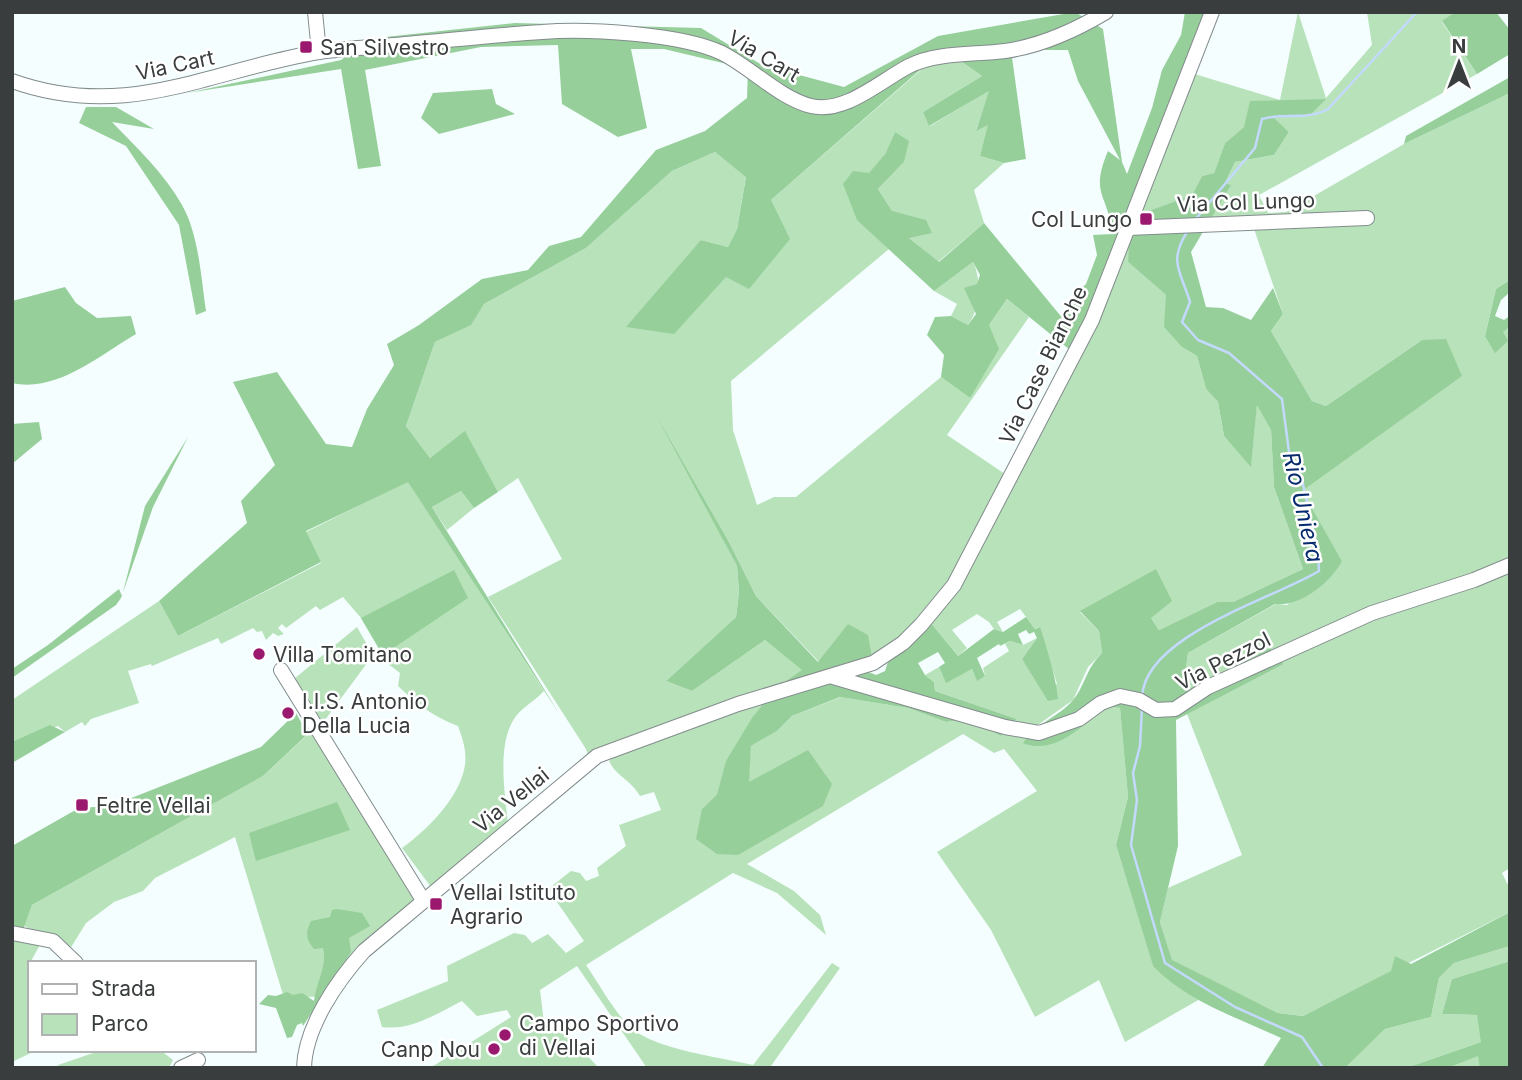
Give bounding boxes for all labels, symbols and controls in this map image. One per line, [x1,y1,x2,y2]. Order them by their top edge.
street label: Via Cart [723,25,805,87]
north arrow [1424,28,1494,98]
place label: San Silvestro [320,35,449,60]
text: N [1452,35,1466,58]
marker: San Silvestro [298,39,314,55]
street label: Via Cart [134,44,217,85]
street label: Via Col Lungo [1176,187,1316,217]
place label: Col Lungo [1031,207,1132,232]
marker: Col Lungo [1138,211,1154,227]
street label: Via Case Bianche [994,282,1092,448]
water label: Rio Uniera [1277,449,1329,565]
street label: Via Pezzol [1171,626,1275,696]
place label: Villa Tomitano [273,642,412,667]
marker: Villa Tomitano [251,646,267,662]
place label: I.I.S. Antonio Della Lucia [302,689,427,738]
marker: I.I.S. Antonio Della Lucia [280,705,296,721]
street label: Via Vellai [468,762,554,838]
place label: Feltre Vellai [96,793,211,818]
marker: Feltre Vellai [74,797,90,813]
place label: Vellai Istituto Agrario [450,880,576,929]
marker: Vellai Istituto Agrario [428,896,444,912]
legend [28,961,256,1052]
text: Strada [91,976,156,1001]
text: Parco [91,1011,148,1036]
place label: Campo Sportivo di Vellai [519,1011,679,1060]
marker: Campo Sportivo di Vellai [497,1027,513,1043]
place label: Canp Nou [381,1037,480,1062]
marker: Canp Nou [486,1041,502,1057]

